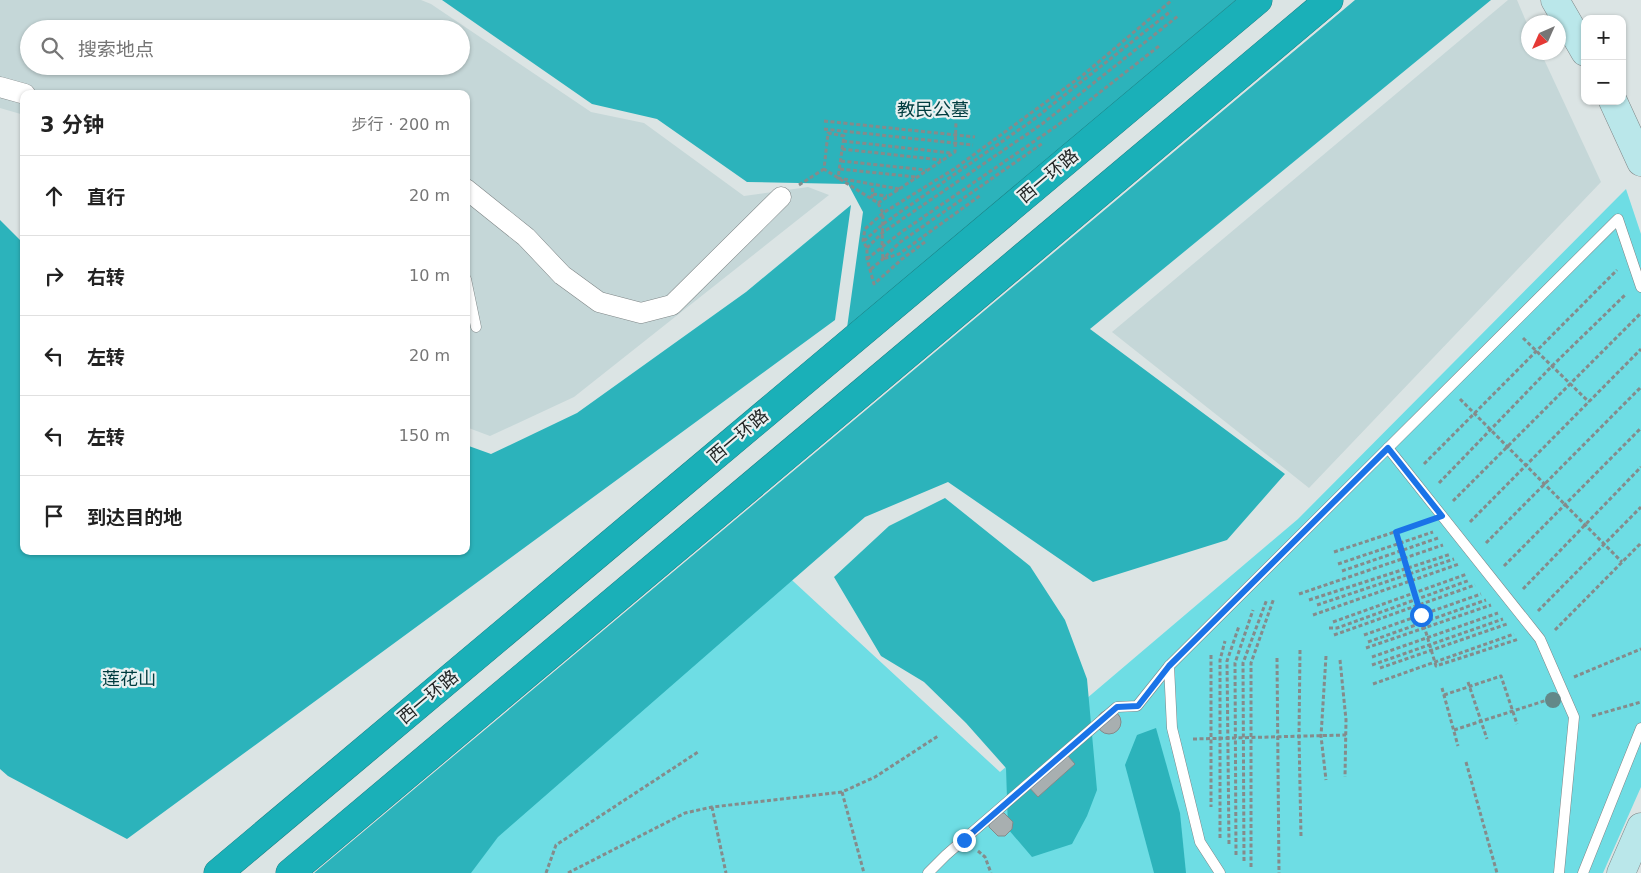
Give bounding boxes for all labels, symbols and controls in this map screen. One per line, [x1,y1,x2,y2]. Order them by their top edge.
north arrow [1521,15,1566,60]
map controls [1581,15,1626,105]
button: + [1581,15,1626,60]
search box [20,20,470,75]
icon: search [38,34,66,62]
text: 搜索地点 [78,38,154,60]
button: − [1581,60,1626,105]
park label: 教民公墓 [897,99,969,120]
text: 3 分钟 [40,113,104,137]
text: 步行 · 200 m [352,115,450,134]
street label: 西一环路 [1013,144,1082,207]
icon: ahead [40,182,68,210]
text: 直行 [87,186,125,208]
text: 20 m [409,186,450,205]
icon: right [40,262,68,290]
text: 右转 [87,266,125,288]
text: 10 m [409,266,450,285]
icon: left [40,342,68,370]
text: 左转 [87,346,125,368]
text: 20 m [409,346,450,365]
street label: 西一环路 [703,404,772,467]
icon: left [40,422,68,450]
text: 左转 [87,426,125,448]
text: 150 m [399,426,450,445]
icon: arrive [40,502,68,530]
text: 到达目的地 [87,506,182,528]
route start [1410,604,1433,627]
street label: 西一环路 [393,665,462,728]
park label: 莲花山 [102,668,156,689]
route end [953,829,976,852]

